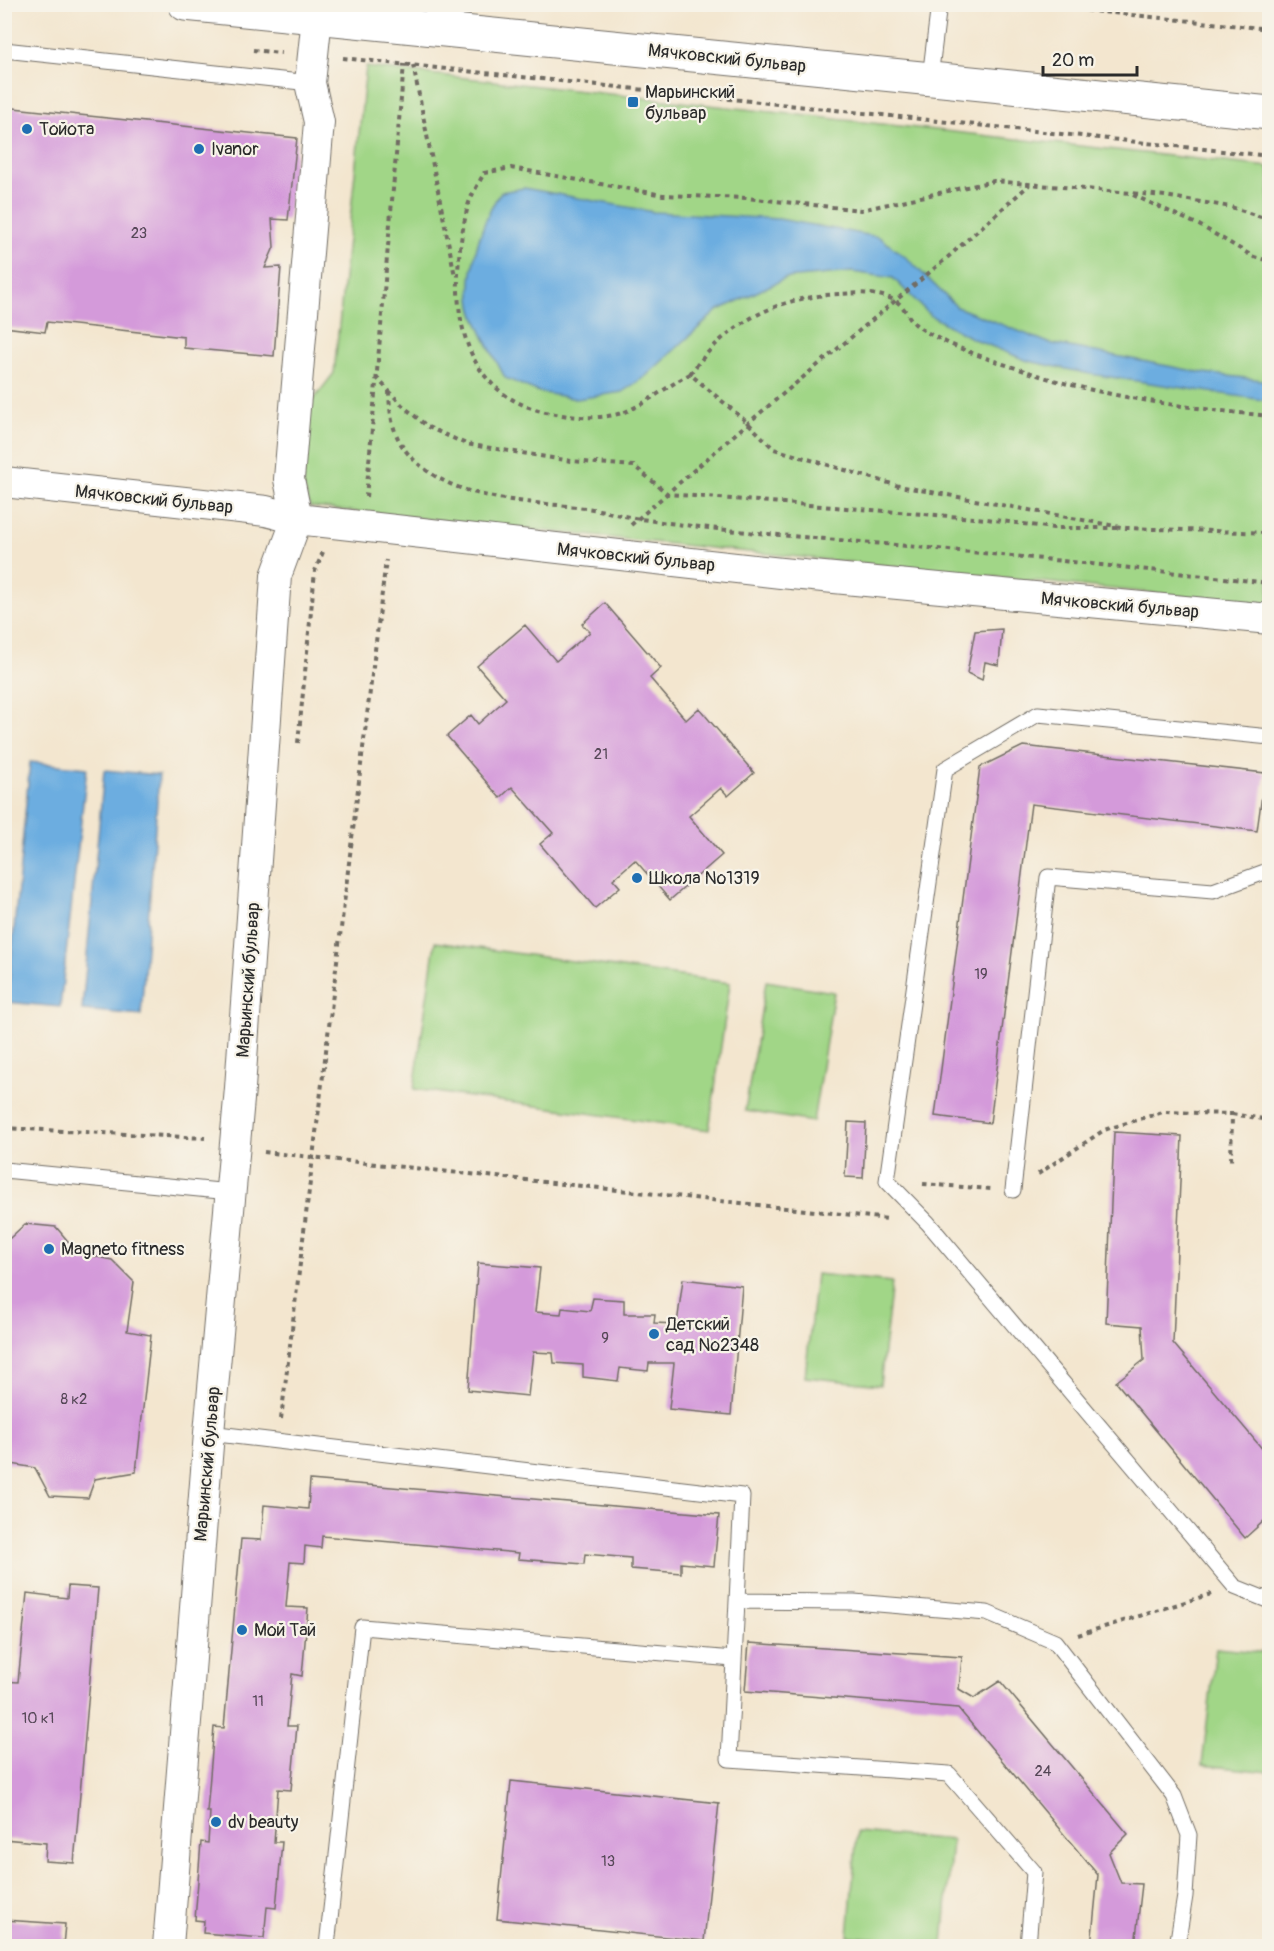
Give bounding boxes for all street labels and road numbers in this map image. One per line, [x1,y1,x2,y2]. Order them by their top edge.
street label: Мячковский бульвар [647,39,807,78]
street label: Мячковский бульвар [74,480,234,519]
street label: Мячковский бульвар [556,538,716,577]
street label: Мячковский бульвар [1040,587,1200,624]
street label: Марьинский бульвар [232,902,265,1058]
street label: Марьинский бульвар [189,1386,226,1543]

